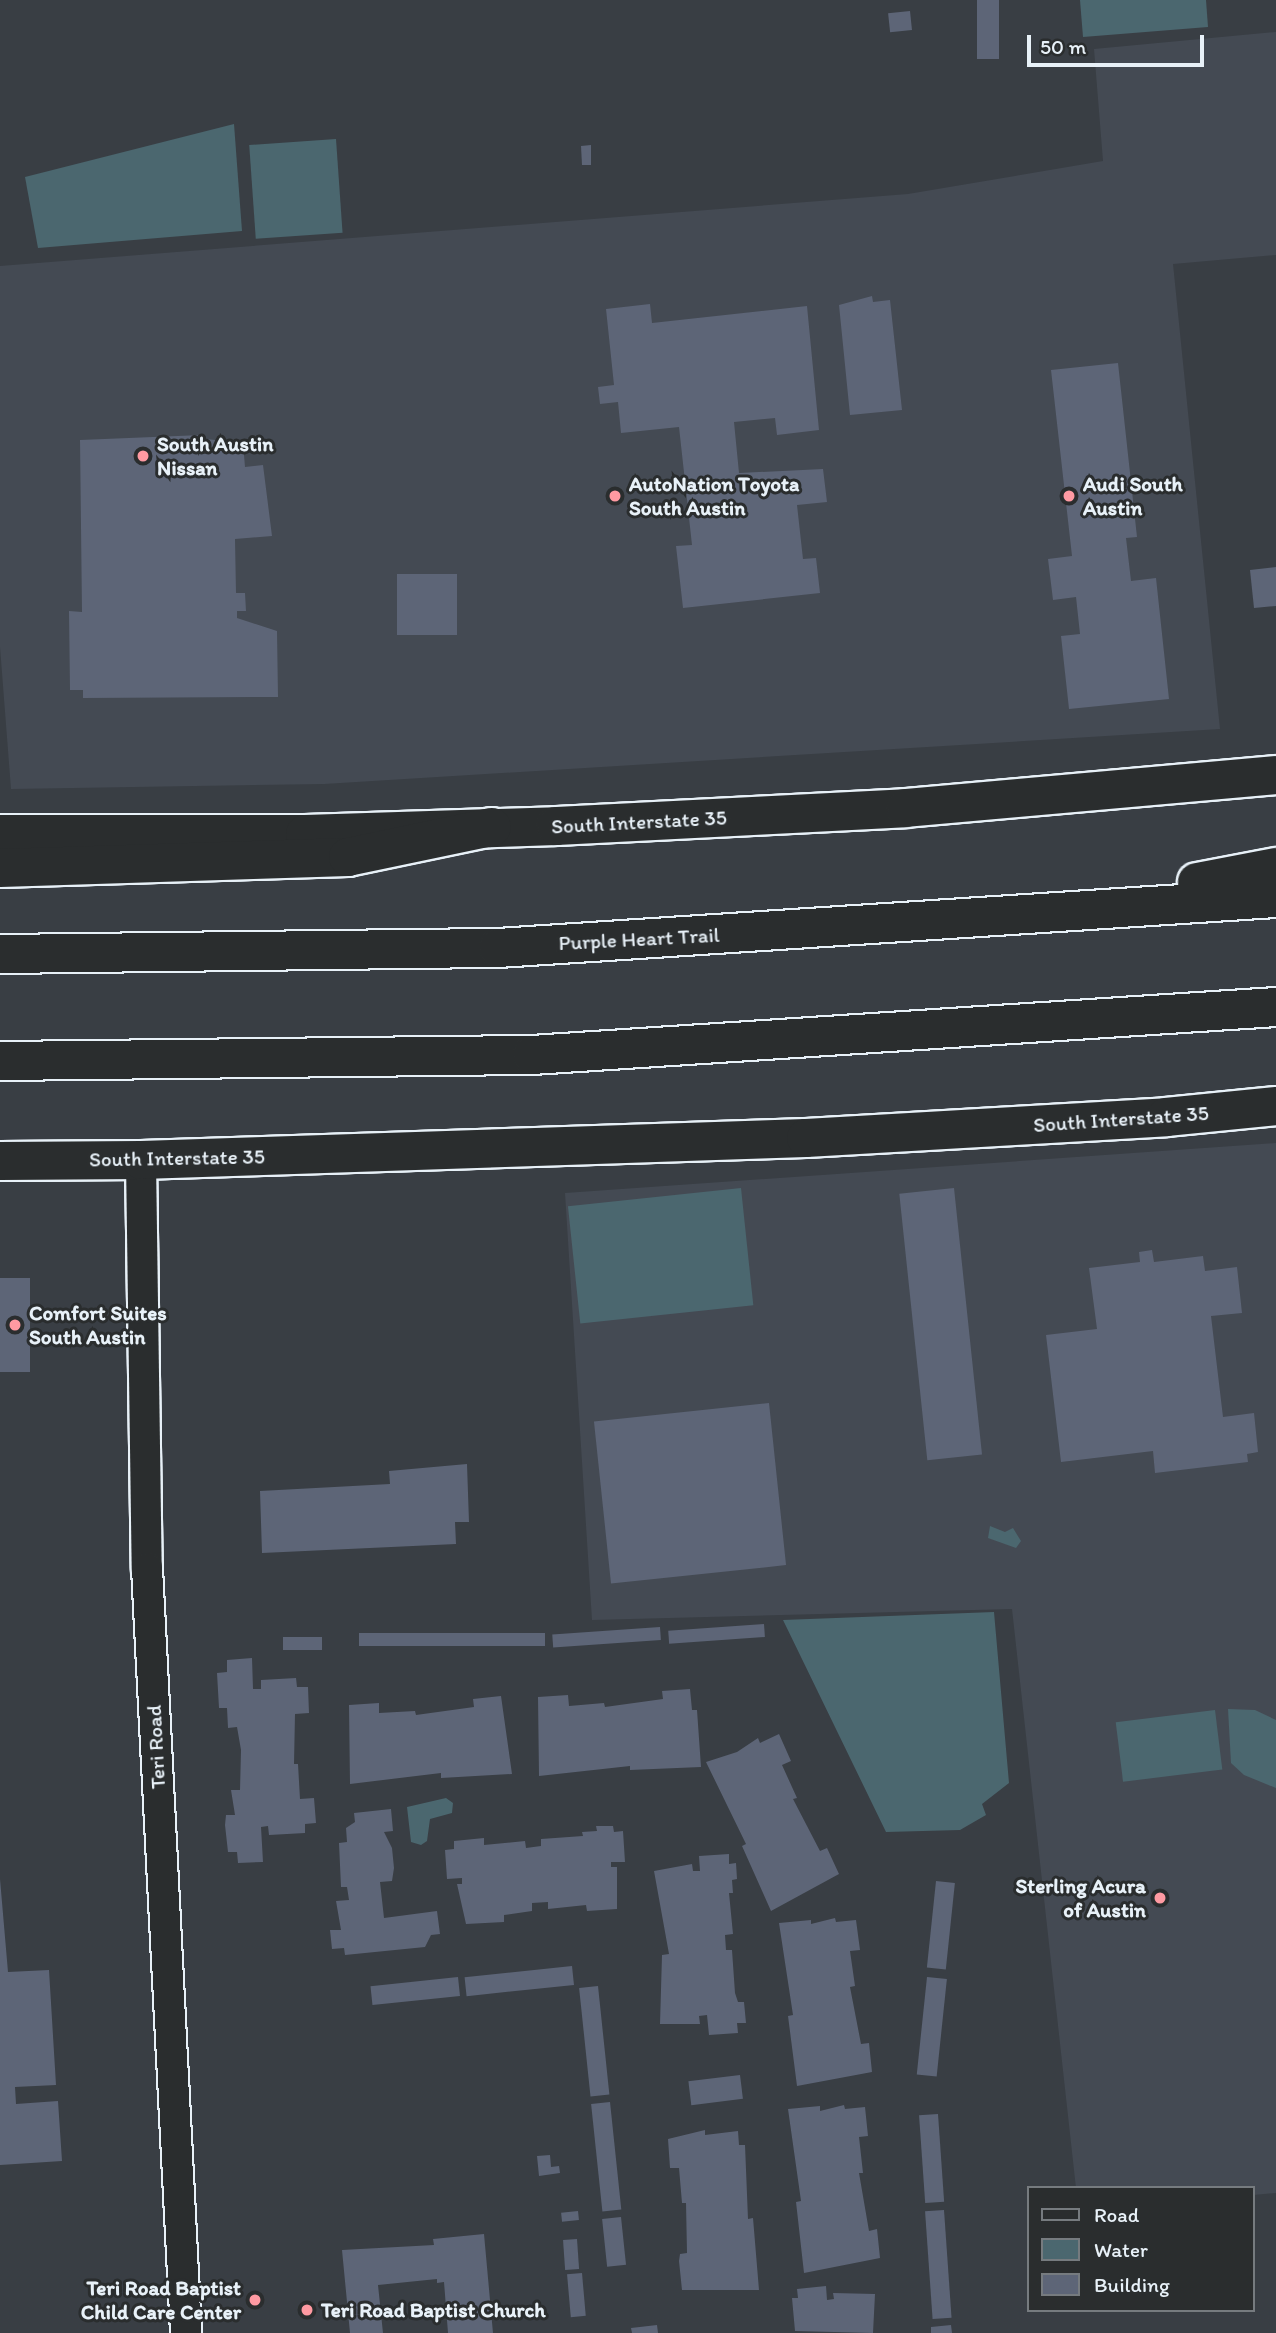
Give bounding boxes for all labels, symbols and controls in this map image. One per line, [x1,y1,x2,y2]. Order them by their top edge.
scale bar [1031,21,1208,65]
text: 50 m [1040,34,1086,59]
place label: South Austin Nissan [157,431,274,481]
marker: South Austin Nissan [135,448,151,464]
place label: AutoNation Toyota South Austin [629,471,798,521]
place label: Audi South Austin [1083,471,1182,521]
marker: AutoNation Toyota South Austin [607,488,623,504]
marker: Audi South Austin [1061,488,1077,504]
street label: South Interstate 35 [550,805,728,839]
street label: Purple Heart Trail [559,922,719,956]
street label: South Interstate 35 [1032,1100,1210,1138]
street label: South Interstate 35 [89,1144,265,1172]
place label: Comfort Suites South Austin [29,1300,167,1350]
marker: Comfort Suites South Austin [7,1317,23,1333]
street label: Teri Road [141,1705,171,1789]
place label: Sterling Acura of Austin [1017,1873,1146,1923]
marker: Sterling Acura of Austin [1152,1890,1168,1906]
legend [1028,2186,1255,2312]
text: Road [1094,2202,1139,2227]
text: Water [1094,2237,1148,2262]
text: Building [1094,2272,1170,2297]
place label: Teri Road Baptist Child Care Center [80,2275,241,2325]
marker: Teri Road Baptist Child Care Center [247,2292,263,2308]
place label: Teri Road Baptist Church [321,2297,546,2323]
marker: Teri Road Baptist Church [299,2302,315,2318]

